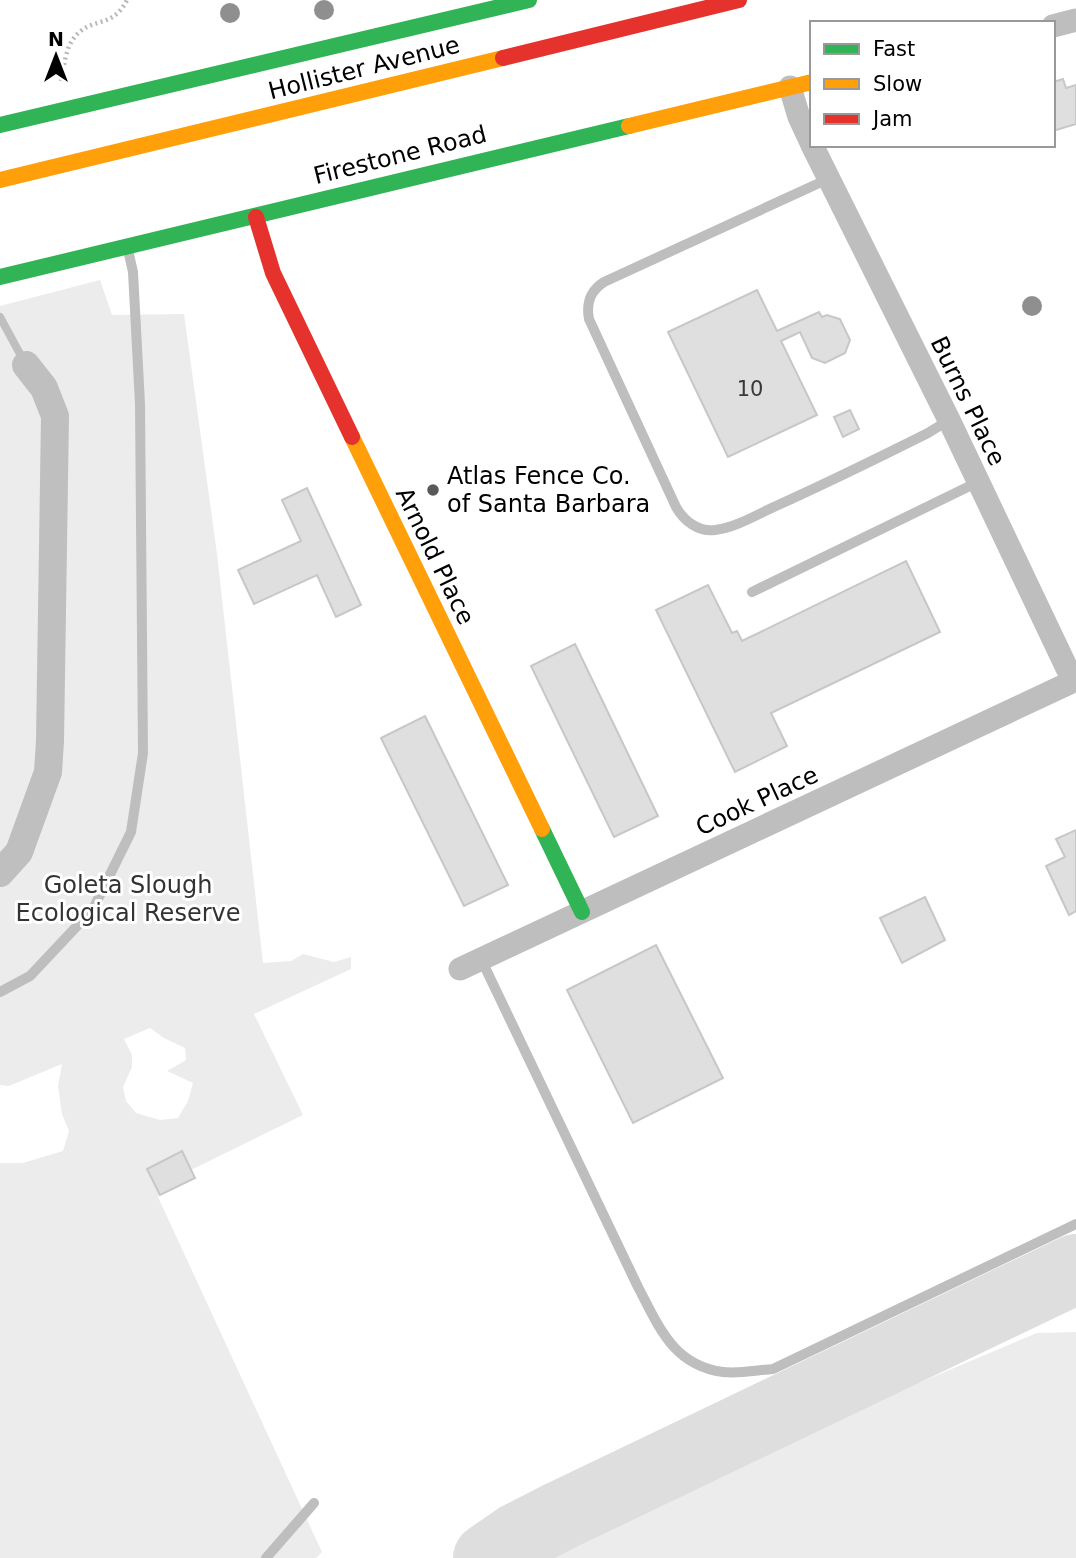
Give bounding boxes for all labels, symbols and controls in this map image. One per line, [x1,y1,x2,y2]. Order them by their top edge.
north arrow [21,21,91,91]
legend [810,21,1055,147]
text: N [48,28,64,50]
street label: Hollister Avenue [265,31,463,105]
text: Fast [873,37,915,61]
text: Slow [873,72,922,96]
text: Jam [871,107,913,131]
street label: Firestone Road [311,120,489,190]
street label: Burns Place [925,332,1011,470]
house number: 10 [737,377,763,401]
place label: Atlas Fence Co. of Santa Barbara [447,462,650,518]
marker: Atlas Fence Co. of Santa Barbara [425,482,441,498]
street label: Arnold Place [390,483,480,629]
street label: Cook Place [692,761,822,841]
park label: Goleta Slough Ecological Reserve [16,871,240,927]

